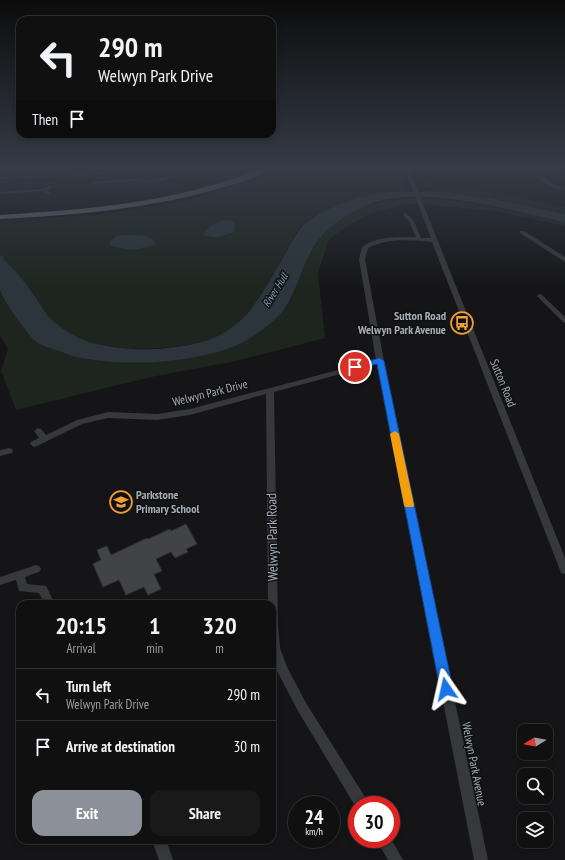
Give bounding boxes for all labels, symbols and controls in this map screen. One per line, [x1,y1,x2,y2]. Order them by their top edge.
text: 290 m [98,28,162,65]
icon: left [32,32,84,84]
text: Welwyn Park Drive [98,64,213,87]
icon: arrive [66,108,88,130]
text: Then [32,110,58,129]
water label: River Hull [259,269,292,310]
place label: Sutton Road Welwyn Park Avenue [357,308,446,337]
bus stop icon: Sutton Road Welwyn Park Avenue [449,310,475,336]
pin [338,350,372,384]
icon: arrive [344,356,366,378]
street label: Sutton Road [487,357,520,409]
street label: Welwyn Park Drive [171,376,249,409]
place label: Parkstone Primary School [136,487,200,516]
school or university icon: Parkstone Primary School [108,489,134,515]
street label: Welwyn Park Road [262,493,282,581]
text: 20:15 [55,610,107,641]
text: 1 [149,610,160,641]
text: 320 [202,610,237,641]
text: Arrival [66,640,96,657]
text: min [146,640,163,657]
text: m [215,640,224,657]
position arrow [425,668,467,710]
text: Turn left [66,677,111,696]
icon: left [32,684,54,706]
text: 290 m [227,685,260,704]
text: Welwyn Park Drive [66,696,149,713]
street label: Welwyn Park Avenue [459,721,490,807]
north arrow [517,724,553,760]
map controls [517,724,553,848]
icon: arrive [32,736,54,758]
text: Arrive at destination [66,737,175,756]
text: 30 m [234,737,260,756]
button: search [517,768,553,804]
button: Exit [32,790,142,836]
button: Share [150,790,260,836]
speed limit sign: 30 [348,796,400,848]
text: 24 [304,804,324,830]
button: layers [517,812,553,848]
text: km/h [305,825,323,838]

